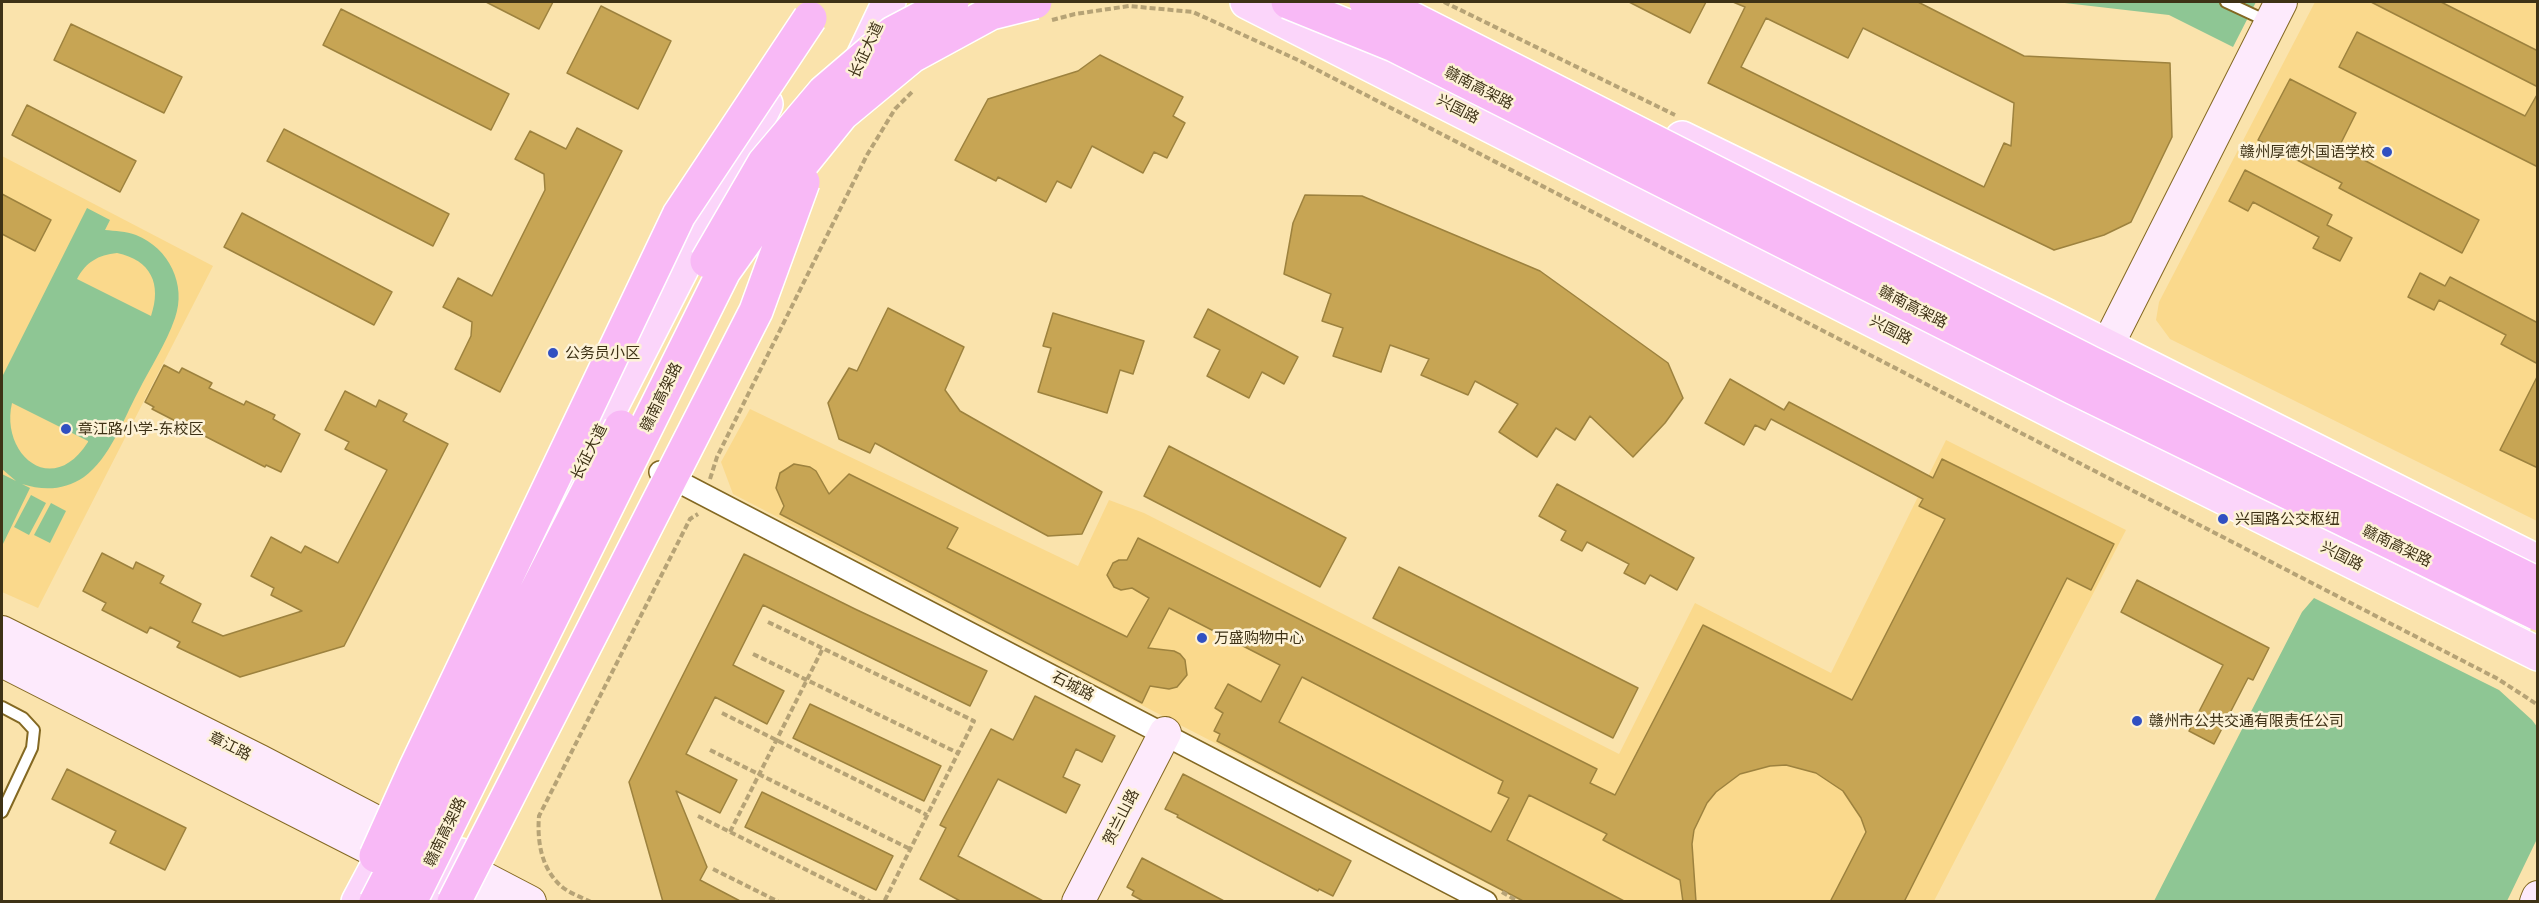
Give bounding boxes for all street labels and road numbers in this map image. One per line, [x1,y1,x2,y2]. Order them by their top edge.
street label: 长征大道 [845,19,887,81]
street label: 赣南高架路 [1442,63,1516,113]
street label: 兴国路 [1434,91,1482,127]
street label: 赣南高架路 [1876,282,1950,332]
street label: 兴国路 [1867,312,1915,348]
street label: 赣南高架路 [636,359,686,435]
street label: 长征大道 [567,421,611,483]
street label: 赣南高架路 [2359,521,2435,571]
street label: 兴国路 [2318,538,2366,574]
street label: 石城路 [1049,668,1097,704]
street label: 章江路 [206,728,254,764]
street label: 贺兰山路 [1099,786,1143,848]
street label: 赣南高架路 [420,794,470,870]

